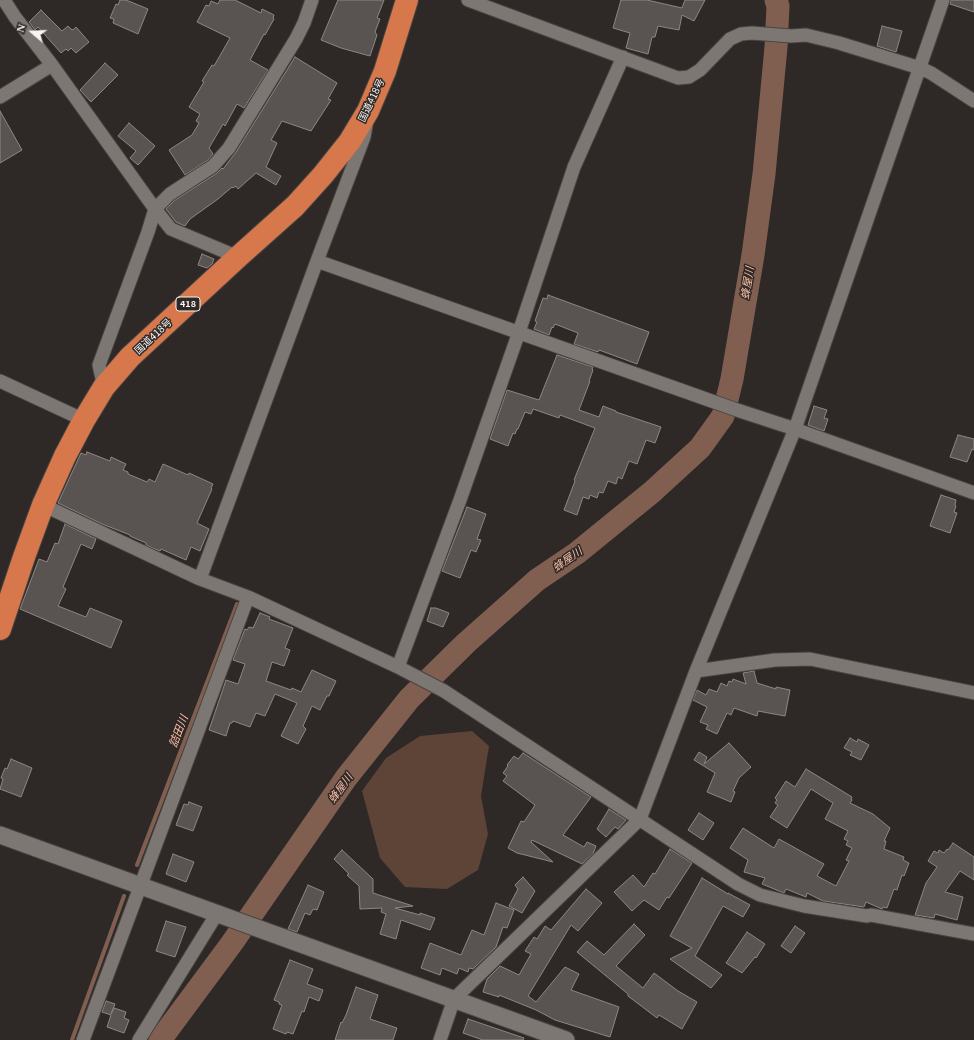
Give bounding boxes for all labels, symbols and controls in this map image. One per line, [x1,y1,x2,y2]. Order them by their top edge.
north arrow [12,12,52,52]
text: N [14,22,28,34]
street label: 国道418号 [355,76,387,124]
water label: 蜂屋川 [738,266,756,300]
road number: 418 [176,297,200,311]
street label: 国道418号 [132,316,174,356]
water label: 蜂屋川 [550,544,584,574]
water label: 詰田川 [166,713,190,749]
water label: 蜂屋川 [325,771,355,805]

